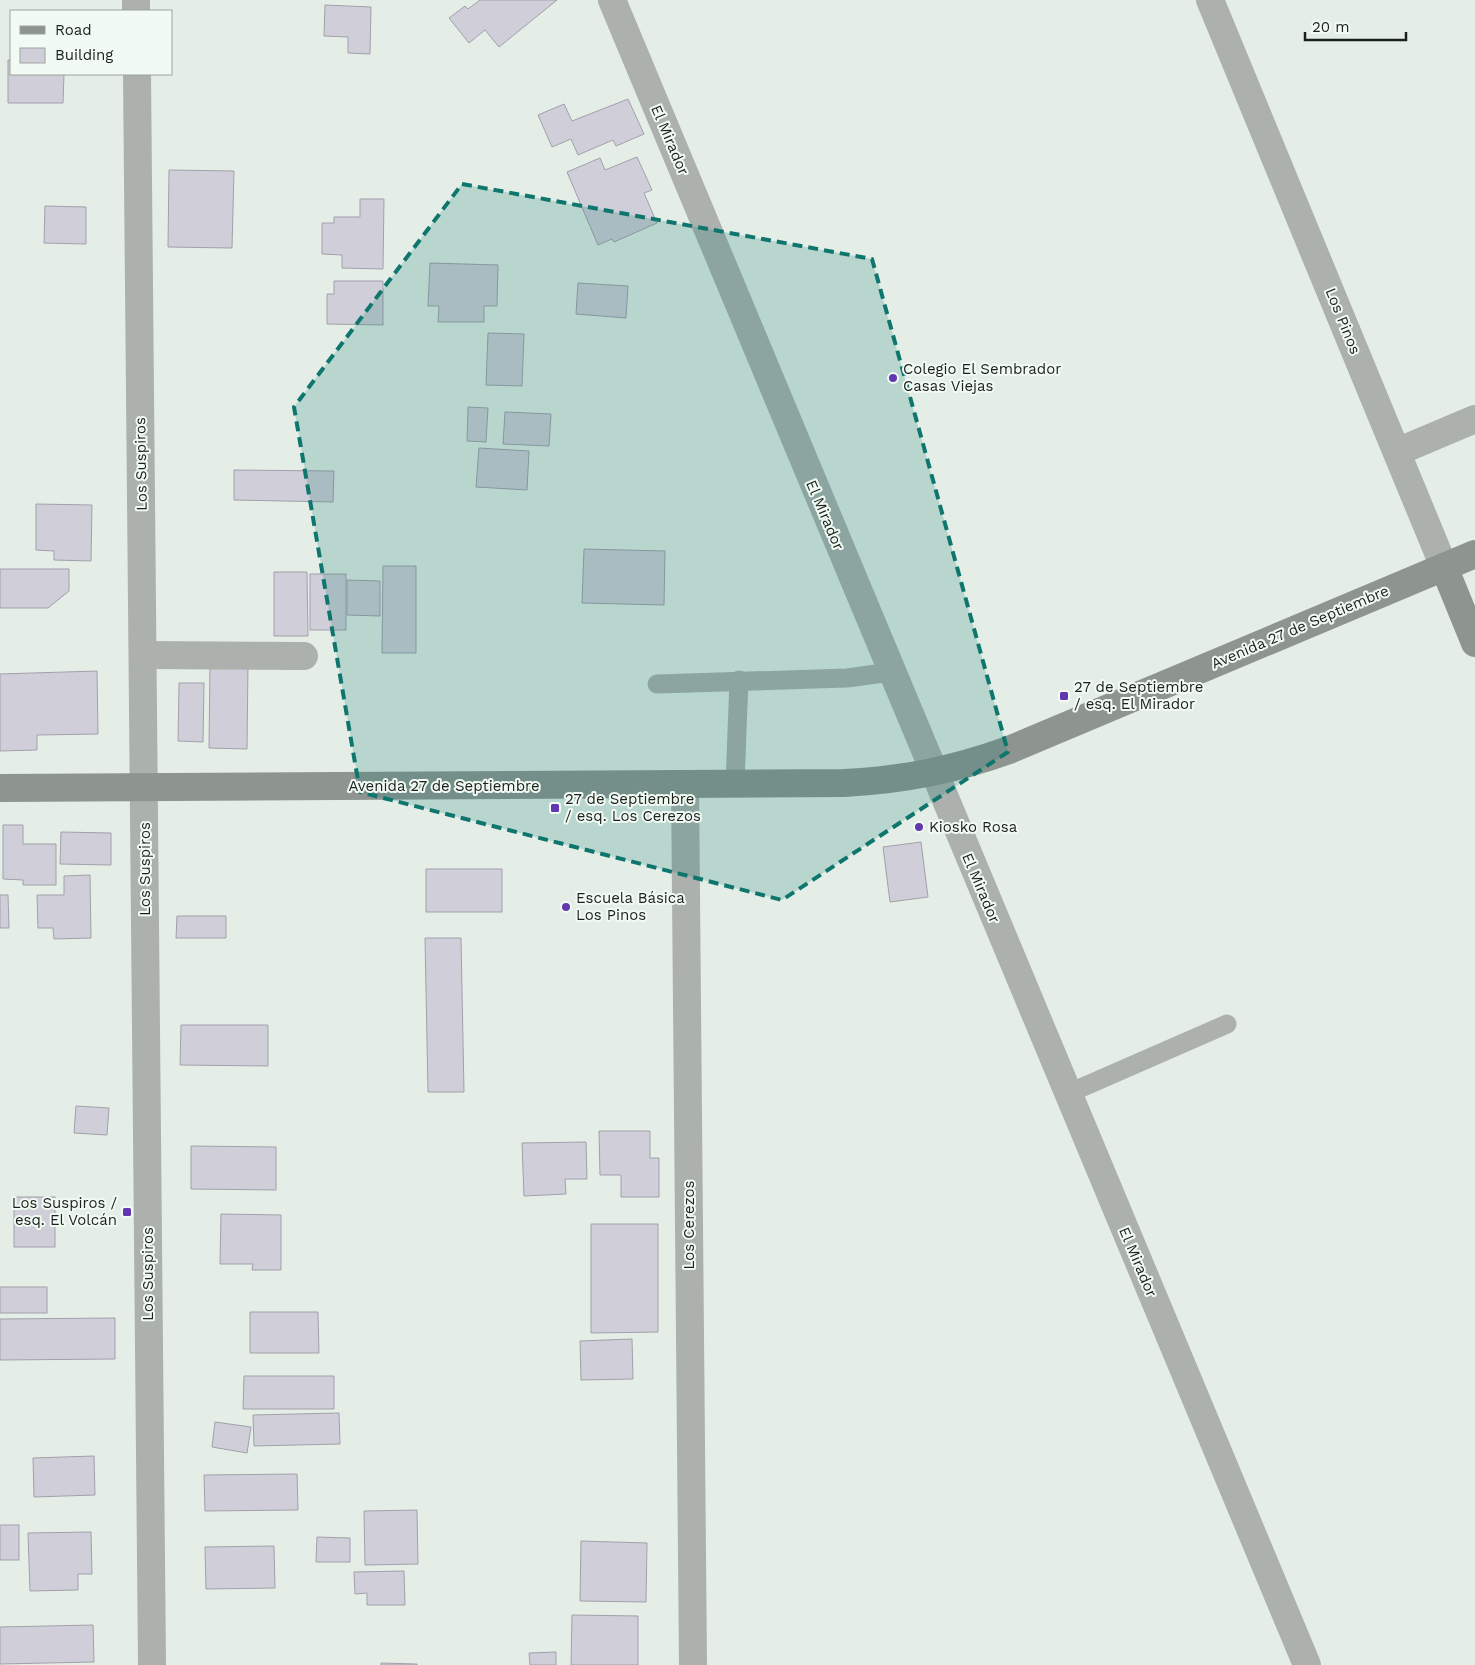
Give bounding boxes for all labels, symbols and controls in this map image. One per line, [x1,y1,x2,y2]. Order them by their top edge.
legend [10,10,172,75]
scale bar [1305,10,1406,42]
text: 20 m [1312,18,1350,36]
text: Road [55,21,92,39]
text: Building [55,46,113,64]
street label: El Mirador [647,102,693,178]
street label: Los Pinos [1322,285,1365,357]
place label: Colegio El Sembrador Casas Viejas [903,360,1061,395]
marker: Colegio El Sembrador Casas Viejas [887,372,899,384]
street label: Los Suspiros [131,417,151,511]
street label: El Mirador [802,477,848,553]
street label: Avenida 27 de Septiembre [1208,581,1392,673]
place label: 27 de Septiembre / esq. El Mirador [1074,678,1203,713]
marker: 27 de Septiembre / esq. El Mirador [1058,690,1070,702]
street label: Avenida 27 de Septiembre [348,777,540,795]
place label: 27 de Septiembre / esq. Los Cerezos [565,790,701,825]
marker: 27 de Septiembre / esq. Los Cerezos [549,802,561,814]
place label: Kiosko Rosa [929,818,1018,836]
marker: Kiosko Rosa [913,821,925,833]
street label: Los Suspiros [136,822,154,916]
street label: El Mirador [958,850,1004,926]
place label: Escuela Básica Los Pinos [576,889,685,924]
marker: Escuela Básica Los Pinos [560,901,572,913]
street label: Los Cerezos [680,1180,698,1270]
place label: Los Suspiros / esq. El Volcán [12,1194,117,1229]
marker: Los Suspiros / esq. El Volcán [121,1206,133,1218]
street label: El Mirador [1115,1224,1161,1300]
street label: Los Suspiros [139,1227,157,1321]

